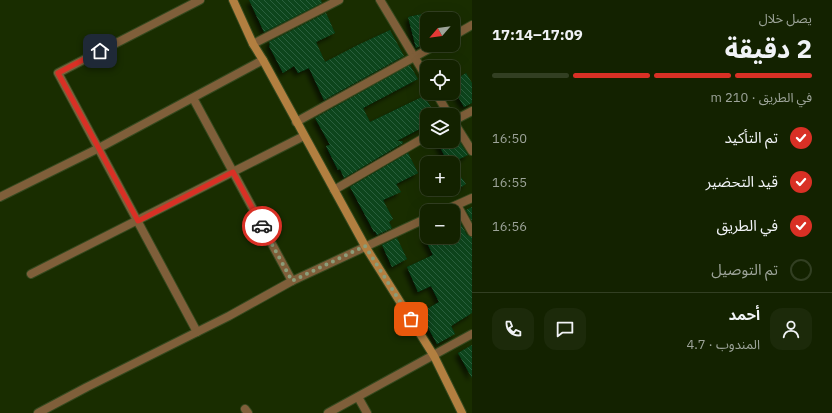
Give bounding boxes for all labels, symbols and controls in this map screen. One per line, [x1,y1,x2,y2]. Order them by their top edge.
text: يصل خلال [759,10,812,27]
north arrow [420,12,460,52]
map controls [420,12,460,244]
text: 17:09–17:14 [492,25,583,44]
text: 2 دقيقة [725,31,812,65]
pin [83,34,117,68]
icon: home [89,40,111,62]
button: locate [420,60,460,100]
text: في الطريق · 210 m [710,89,812,106]
button: layers [420,108,460,148]
icon: check [790,127,812,149]
text: تم التأكيد [724,128,778,147]
text: 16:50 [492,130,527,147]
button: + [420,156,460,196]
icon: check [790,171,812,193]
text: قيد التحضير [706,172,778,191]
text: 16:55 [492,174,527,191]
button: − [420,204,460,244]
courier [242,206,282,246]
icon: car [251,215,273,237]
icon: check [790,215,812,237]
text: في الطريق [716,216,778,235]
text: 16:56 [492,218,527,235]
text: تم التوصيل [711,260,778,279]
pin [394,302,428,336]
text: أحمد [729,305,760,324]
icon: bag [400,308,422,330]
button: phone [492,308,534,350]
button: chat [544,308,586,350]
button: person [770,308,812,350]
text: المندوب · 4.7 [686,336,760,353]

